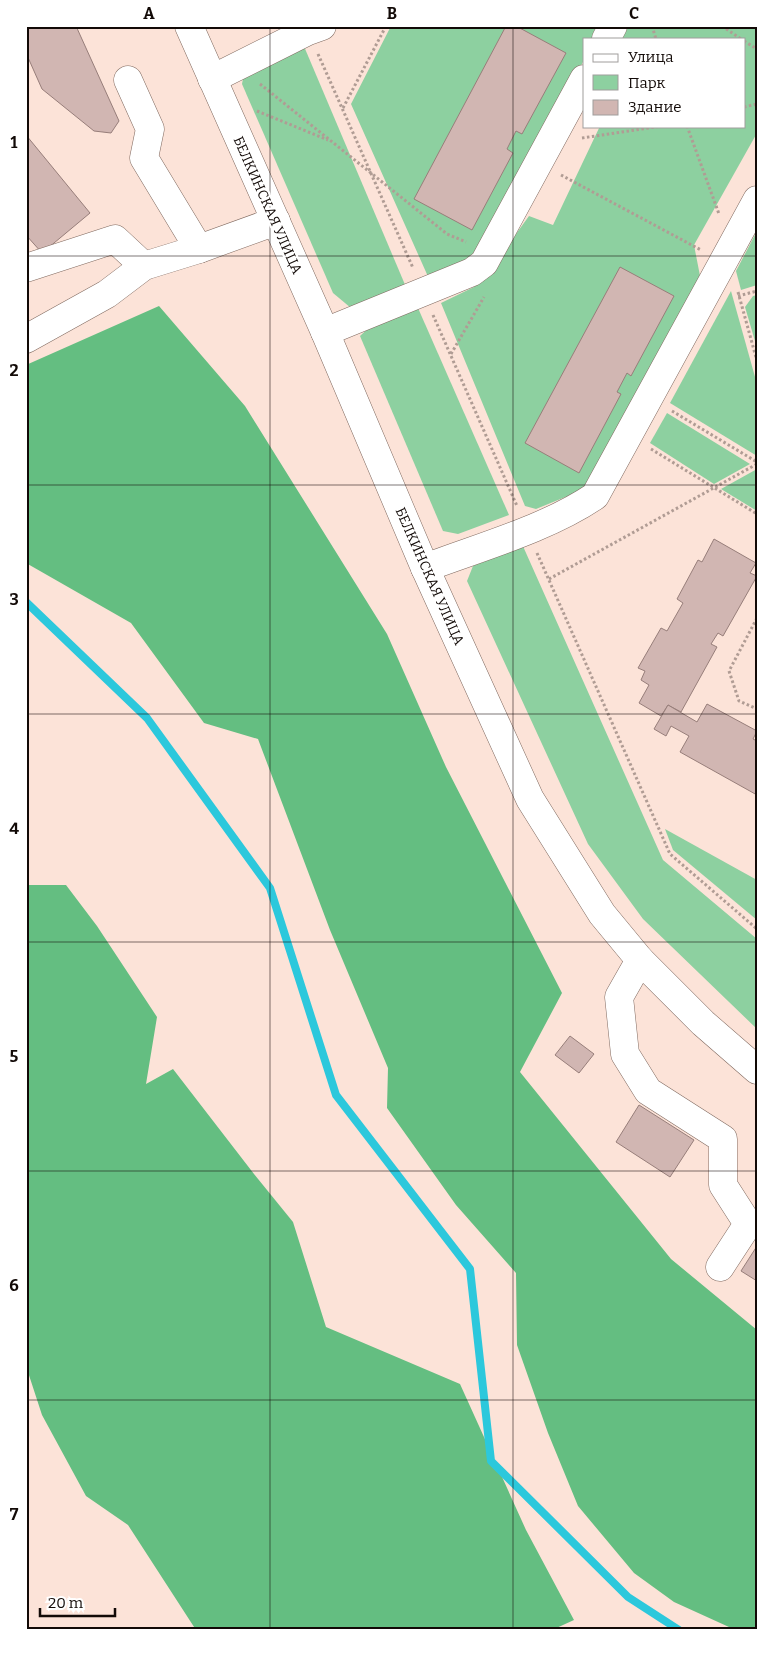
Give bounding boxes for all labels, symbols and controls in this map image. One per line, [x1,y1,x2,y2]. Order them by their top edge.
text: A [143,4,155,23]
text: B [387,4,397,23]
text: C [629,4,639,23]
legend [583,38,746,128]
text: Улица [628,48,674,66]
text: Парк [628,74,666,92]
text: Здание [628,98,682,116]
text: 1 [11,133,18,152]
street label: БЕЛКИНСКАЯ УЛИЦА [229,134,306,277]
text: 2 [9,361,19,380]
street label: БЕЛКИНСКАЯ УЛИЦА [391,505,468,648]
text: 3 [9,590,19,609]
text: 4 [9,819,19,838]
text: 5 [10,1047,19,1066]
text: 6 [9,1276,19,1295]
text: 7 [10,1505,19,1524]
scale bar [40,1586,115,1618]
text: 20 m [48,1594,84,1612]

